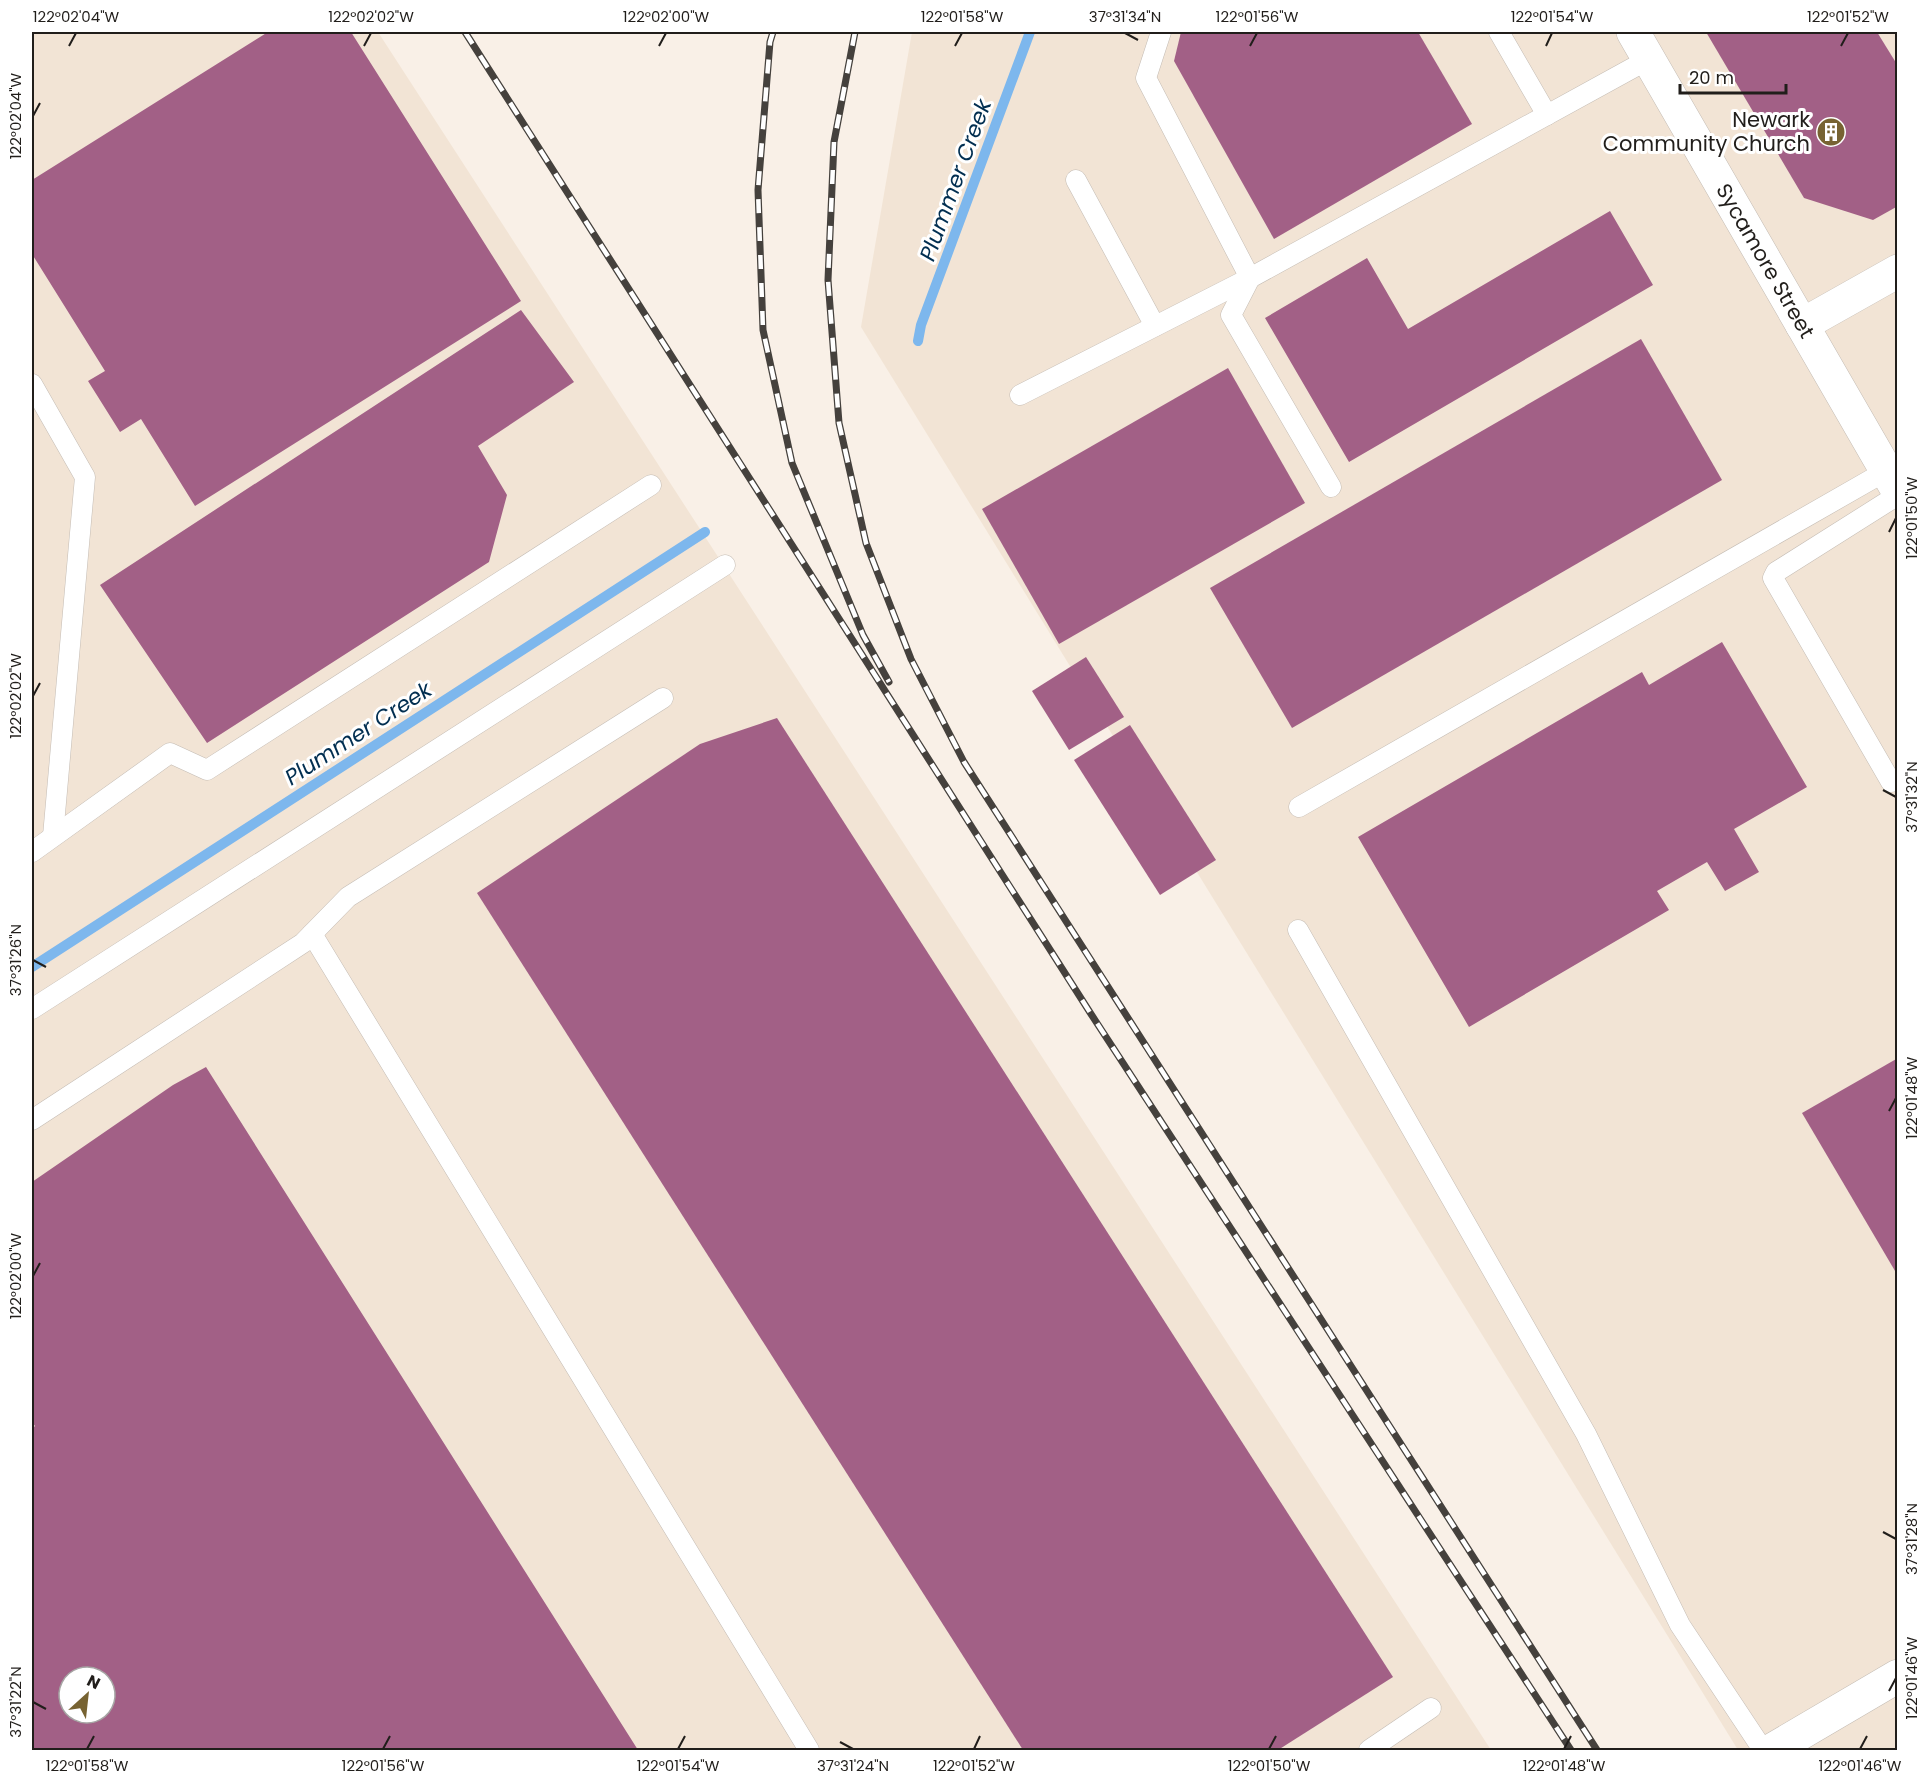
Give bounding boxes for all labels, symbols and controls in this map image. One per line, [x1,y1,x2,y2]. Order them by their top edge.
text: 122°02'04"W [33,6,120,27]
text: 122°02'02"W [328,6,414,27]
text: 122°02'00"W [623,6,710,27]
text: 122°01'58"W [921,6,1004,27]
text: 37°31'34"N [1089,6,1161,27]
text: 122°01'56"W [1216,6,1299,27]
text: 122°01'54"W [1511,6,1594,27]
text: 122°01'52"W [1807,6,1889,27]
scale bar [1680,57,1786,95]
text: 20 m [1689,65,1734,90]
text: 122°02'04"W [5,72,26,159]
water label: Plummer Creek [912,94,1000,265]
place label: Newark Community Church [1603,105,1810,158]
building icon: Newark Community Church [1815,116,1847,148]
street label: Sycamore Street [1709,178,1822,343]
text: 122°01'50"W [1901,476,1922,559]
text: 122°02'02"W [5,653,26,739]
water label: Plummer Creek [279,673,439,793]
text: 37°31'32"N [1901,761,1922,833]
text: 37°31'26"N [5,924,26,996]
text: 122°01'48"W [1901,1056,1922,1139]
text: 122°02'00"W [5,1232,26,1319]
text: 37°31'28"N [1901,1503,1922,1575]
text: 122°01'46"W [1901,1636,1922,1719]
north arrow [57,1665,117,1725]
text: 37°31'22"N [5,1666,26,1738]
text: N [83,1669,104,1695]
text: 122°01'58"W [46,1755,129,1776]
text: 122°01'56"W [342,1755,425,1776]
text: 122°01'54"W [637,1755,720,1776]
text: 37°31'24"N [817,1755,889,1776]
text: 122°01'52"W [933,1755,1015,1776]
text: 122°01'50"W [1228,1755,1311,1776]
text: 122°01'48"W [1523,1755,1606,1776]
text: 122°01'46"W [1819,1755,1902,1776]

